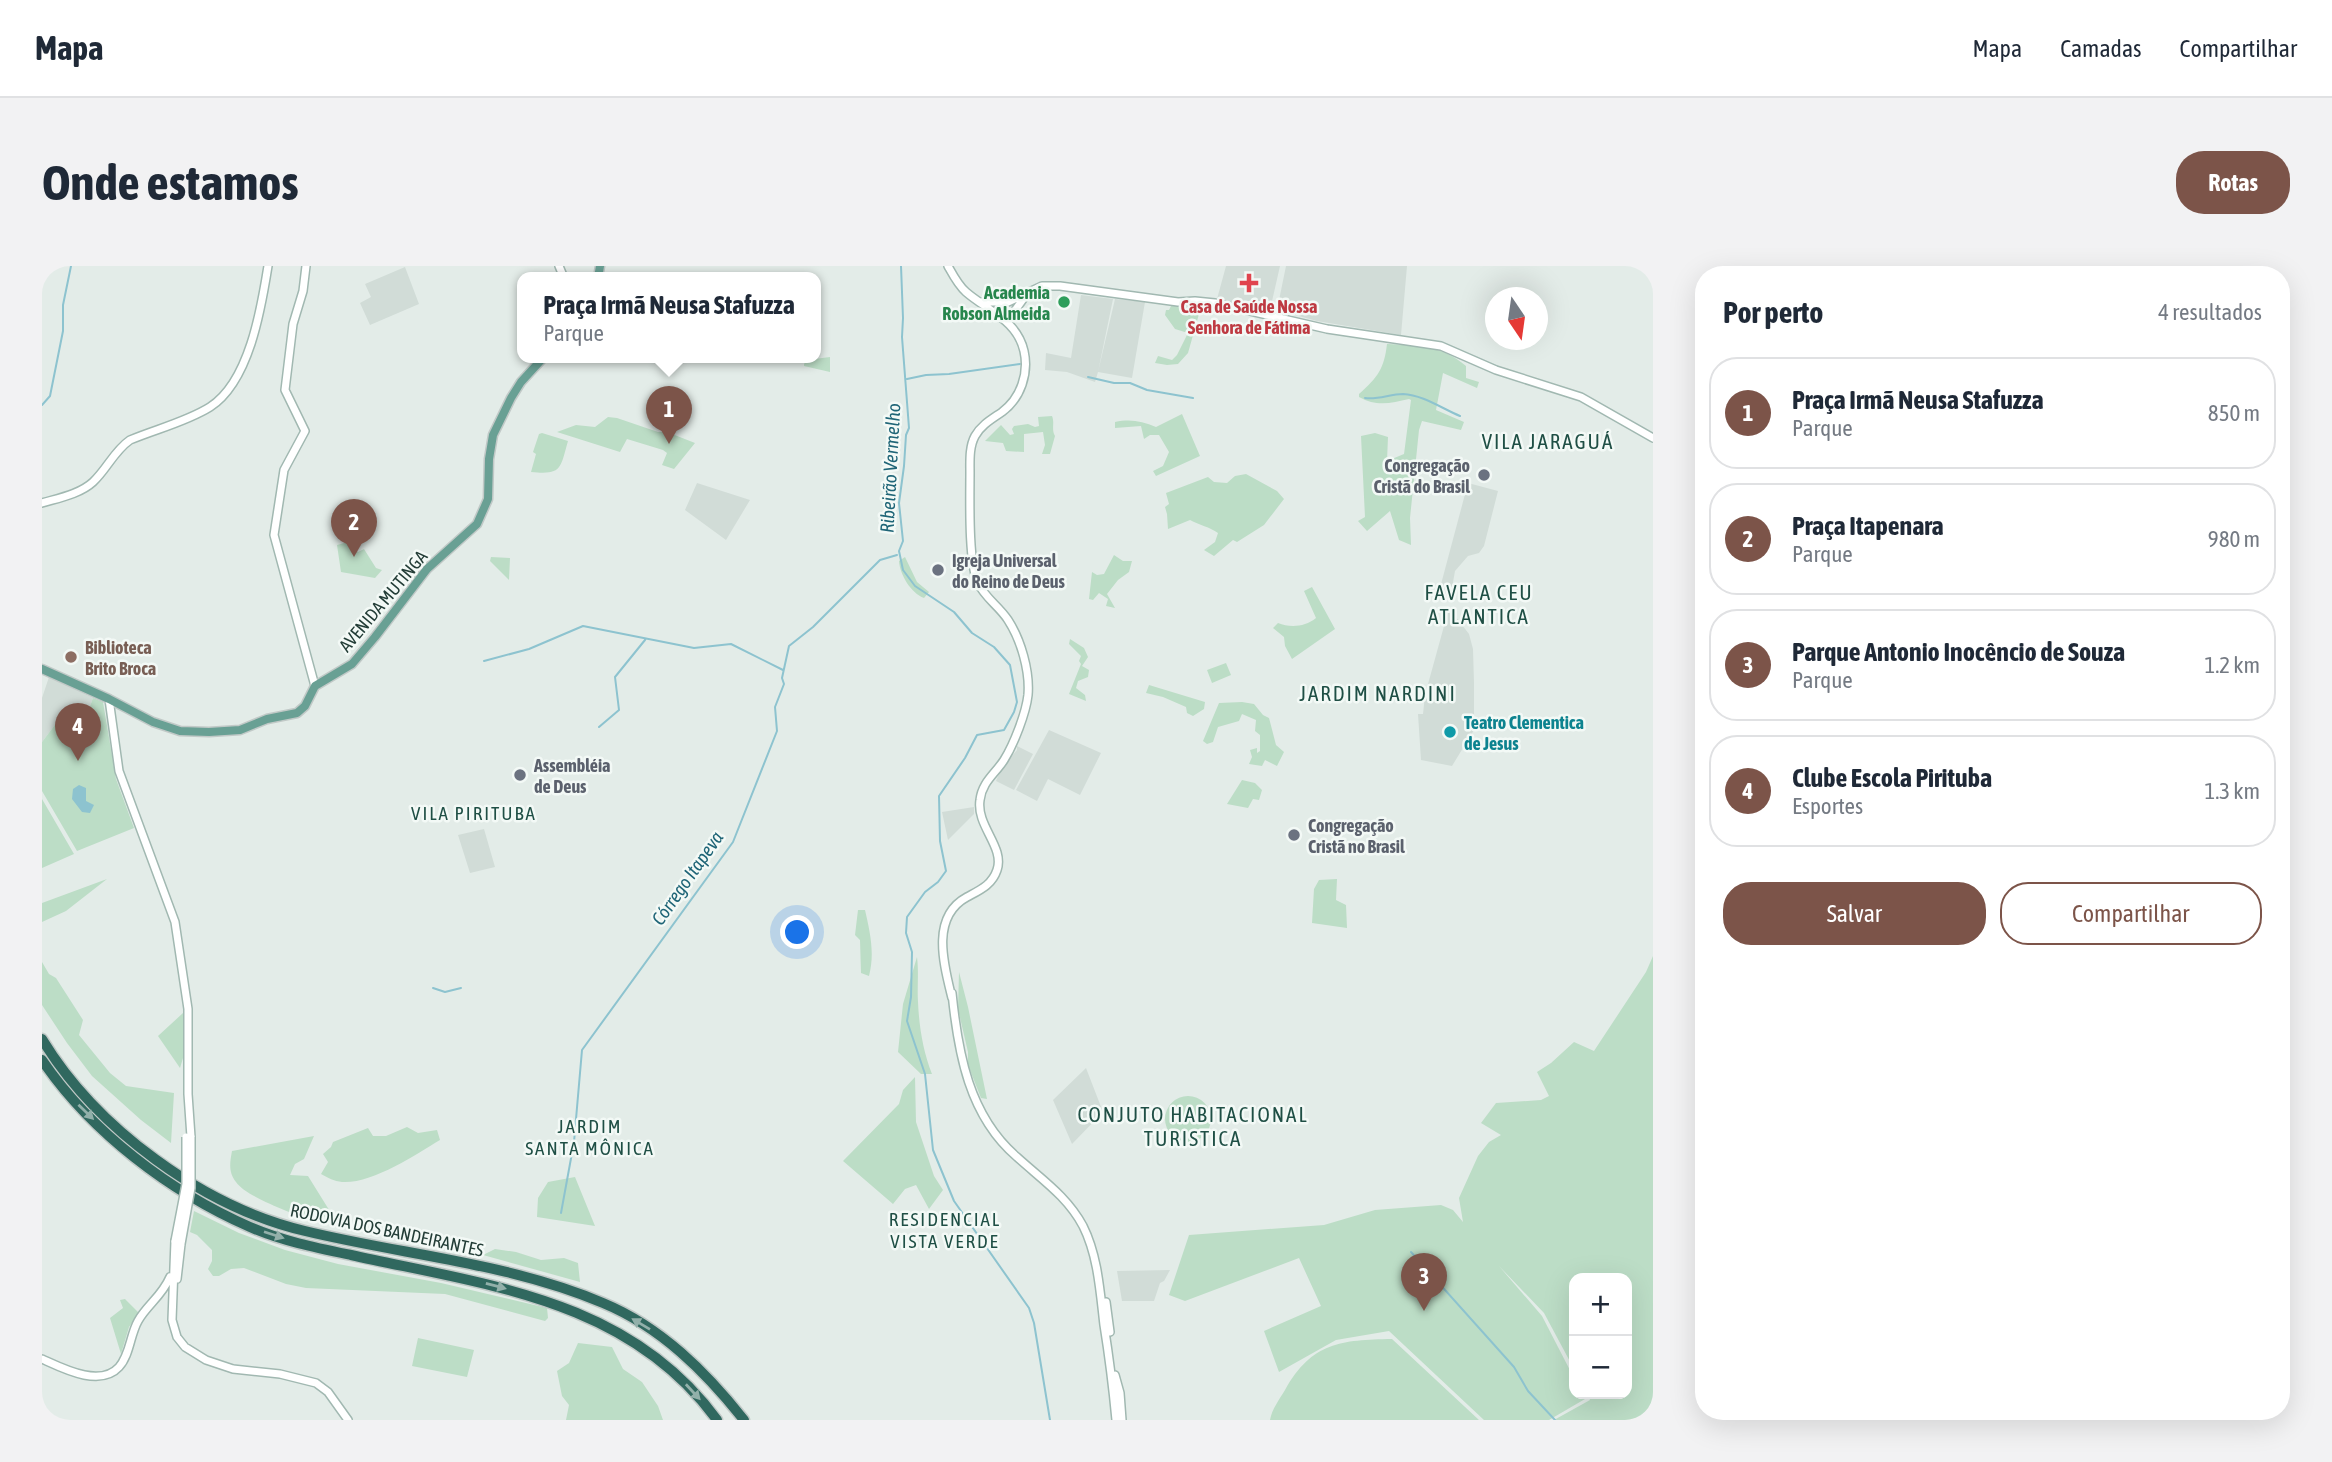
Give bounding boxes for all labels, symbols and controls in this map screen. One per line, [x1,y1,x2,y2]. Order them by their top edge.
text: Mapa [35,29,103,67]
text: Mapa [1972,35,2022,62]
text: Camadas [2060,35,2142,62]
text: Compartilhar [2180,35,2297,62]
button: Rotas [2176,151,2290,214]
text: Onde estamos [42,154,299,210]
popup [517,272,821,363]
marker: Casa de Saúde Nossa Senhora de Fátima [1239,273,1259,293]
place label: Academia Robson Almeida [942,282,1050,324]
north arrow [1485,287,1548,350]
text: Praça Irmã Neusa Stafuzza [543,290,795,320]
marker: Academia Robson Almeida [1056,294,1072,310]
text: Por perto [1723,295,1823,329]
place label: Casa de Saúde Nossa Senhora de Fátima [1181,296,1317,338]
text: 4 resultados [2158,299,2262,325]
text: Parque [543,320,604,346]
text: Praça Irmã Neusa Stafuzza [1792,385,2044,415]
pin: 1 [646,386,692,444]
text: 1 [1743,400,1753,426]
text: 850 m [2208,400,2260,426]
water label: Ribeirão Vermelho [876,403,904,533]
text: Parque [1792,415,1853,441]
district label: VILA JARAGUÁ [1482,429,1614,453]
place label: Congregação Cristã do Brasil [1374,455,1470,497]
marker: Congregação Cristã do Brasil [1476,467,1492,483]
pin: 2 [331,499,377,557]
text: Praça Itapenara [1792,511,1944,541]
text: 2 [1743,526,1753,552]
text: 980 m [2208,526,2260,552]
text: Parque [1792,541,1853,567]
street label: AVENIDA MUTINGA [335,546,432,656]
place label: Igreja Universal do Reino de Deus [952,550,1066,592]
marker: Igreja Universal do Reino de Deus [930,562,946,578]
district label: FAVELA CEU ATLANTICA [1424,580,1534,628]
place label: Biblioteca Brito Broca [85,637,156,679]
text: Parque Antonio Inocêncio de Souza [1792,637,2125,667]
marker: Biblioteca Brito Broca [63,649,79,665]
text: 3 [1743,652,1753,678]
text: 1.2 km [2204,652,2260,678]
text: Parque [1792,667,1853,693]
district label: JARDIM NARDINI [1299,681,1457,705]
pin: 4 [55,703,101,761]
place label: Teatro Clementica de Jesus [1464,712,1584,754]
marker: Teatro Clementica de Jesus [1442,724,1458,740]
place label: Assembléia de Deus [533,755,610,797]
text: Clube Escola Pirituba [1792,763,1992,793]
marker: Assembléia de Deus [512,767,528,783]
text: 4 [1743,778,1753,804]
text: 1.3 km [2204,778,2260,804]
text: Esportes [1792,793,1863,819]
district label: VILA PIRITUBA [411,802,537,824]
place label: Congregação Cristã no Brasil [1308,815,1405,857]
water label: Córrego Itapeva [647,827,727,929]
marker: Congregação Cristã no Brasil [1286,827,1302,843]
button: Salvar [1723,882,1986,945]
button: Compartilhar [2000,882,2262,945]
your location [780,915,814,949]
district label: CONJUTO HABITACIONAL TURISTICA [1077,1102,1309,1150]
one-way arrow [77,1104,94,1121]
district label: JARDIM SANTA MÔNICA [525,1115,655,1159]
street label: RODOVIA DOS BANDEIRANTES [288,1199,486,1261]
district label: RESIDENCIAL VISTA VERDE [889,1208,1001,1252]
one-way arrow [264,1231,285,1241]
pin: 3 [1401,1253,1447,1311]
map controls [1569,1273,1632,1399]
button: + [1569,1273,1632,1336]
one-way arrow [485,1281,507,1292]
one-way arrow [632,1318,651,1330]
button: − [1569,1336,1632,1399]
one-way arrow [685,1383,701,1400]

